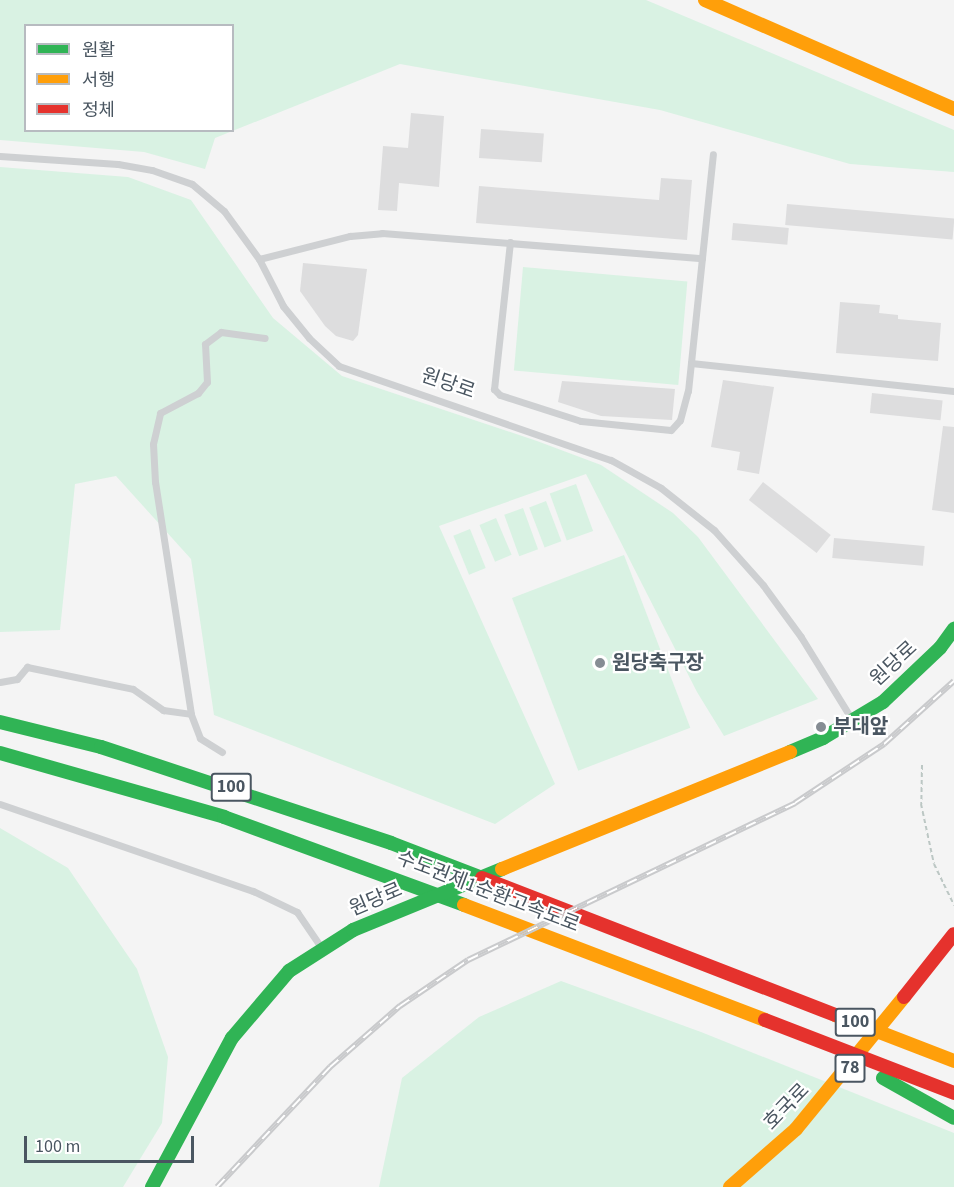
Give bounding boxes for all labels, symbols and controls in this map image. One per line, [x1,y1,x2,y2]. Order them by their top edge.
legend [24,24,234,132]
text: 원활 [82,38,115,63]
text: 서행 [82,68,115,93]
text: 정체 [82,98,115,123]
street label: 원당로 [418,364,478,404]
street label: 원당로 [866,636,922,692]
place label: 원당축구장 [612,651,704,675]
marker: 원당축구장 [593,656,607,670]
place label: 부대앞 [833,715,888,739]
marker: 부대앞 [814,720,828,734]
road number: 100 [210,772,252,802]
street label: 수도권제1순환고속도로 [393,846,583,938]
street label: 원당로 [346,878,406,922]
road number: 100 [834,1007,876,1037]
road number: 78 [834,1053,866,1083]
street label: 호국로 [759,1079,815,1135]
scale bar [27,1124,196,1162]
text: 100 m [35,1134,80,1159]

